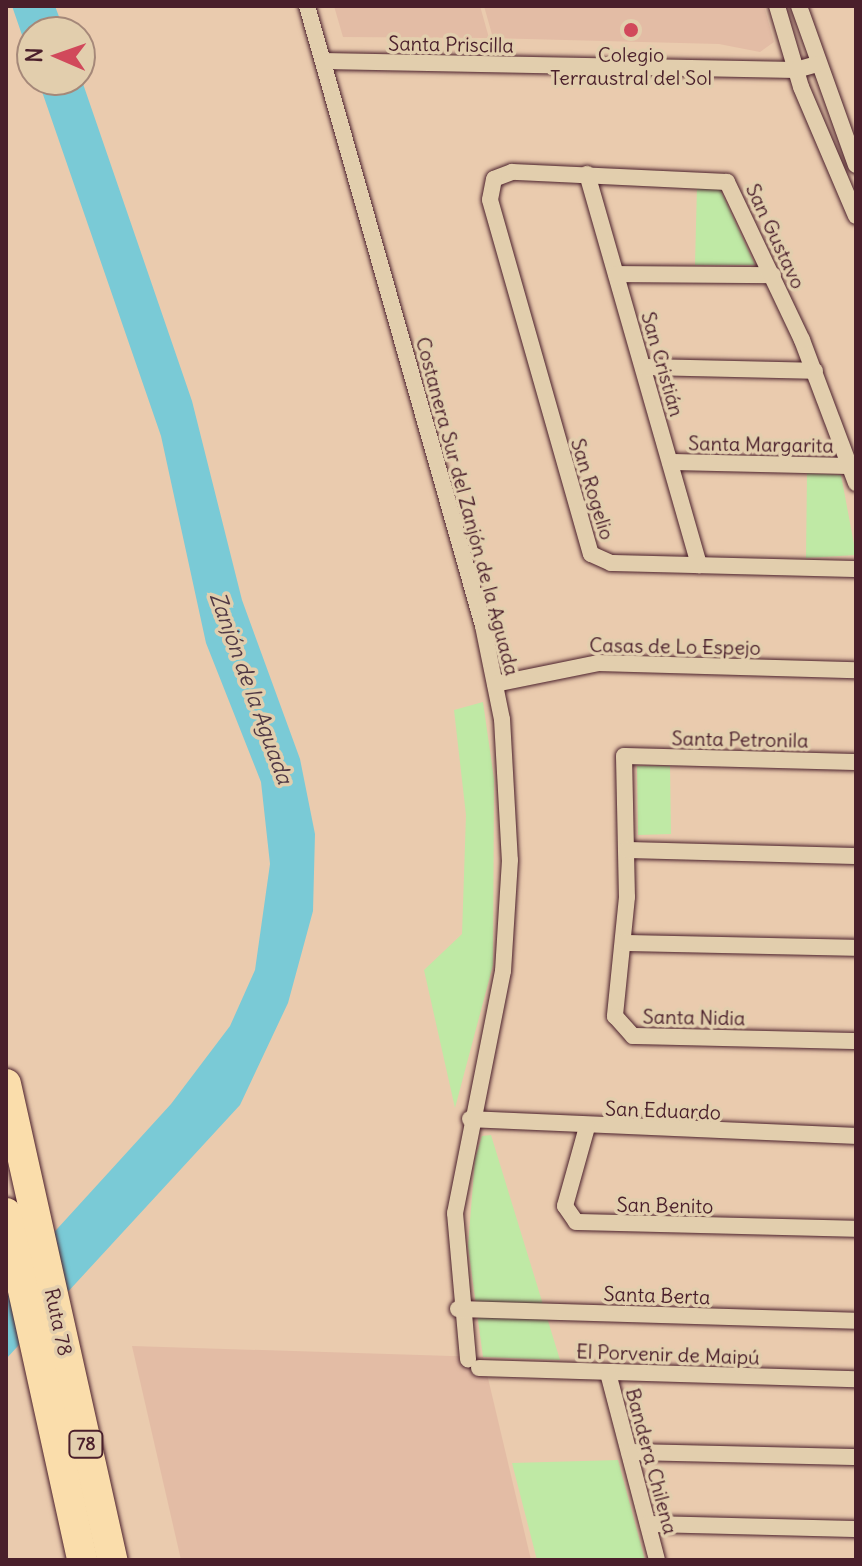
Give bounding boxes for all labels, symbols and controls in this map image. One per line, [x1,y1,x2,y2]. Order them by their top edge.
north arrow [16,16,96,96]
marker: Colegio Terraustral del Sol [622,21,640,39]
street label: Santa Priscilla [388,31,514,57]
place label: Colegio Terraustral del Sol [550,42,712,89]
text: N [20,47,48,63]
street label: San Gustavo [741,180,811,292]
street label: San Cristián [637,309,689,419]
street label: Costanera Sur del Zanjón de la Aguada [411,334,525,678]
street label: Santa Margarita [688,431,834,457]
street label: San Rogelio [566,435,620,543]
water label: Zanjón de la Aguada [204,588,298,788]
street label: Casas de Lo Espejo [589,633,761,659]
street label: Santa Petronila [671,726,809,752]
street label: Santa Nidia [642,1004,746,1030]
street label: San Eduardo [605,1096,721,1124]
street label: San Benito [616,1192,714,1218]
street label: Santa Berta [603,1281,711,1309]
street label: Ruta 78 [40,1286,78,1358]
street label: El Porvenir de Maipú [576,1339,760,1369]
street label: Bandera Chilena [621,1385,683,1537]
road number: 78 [68,1430,104,1458]

